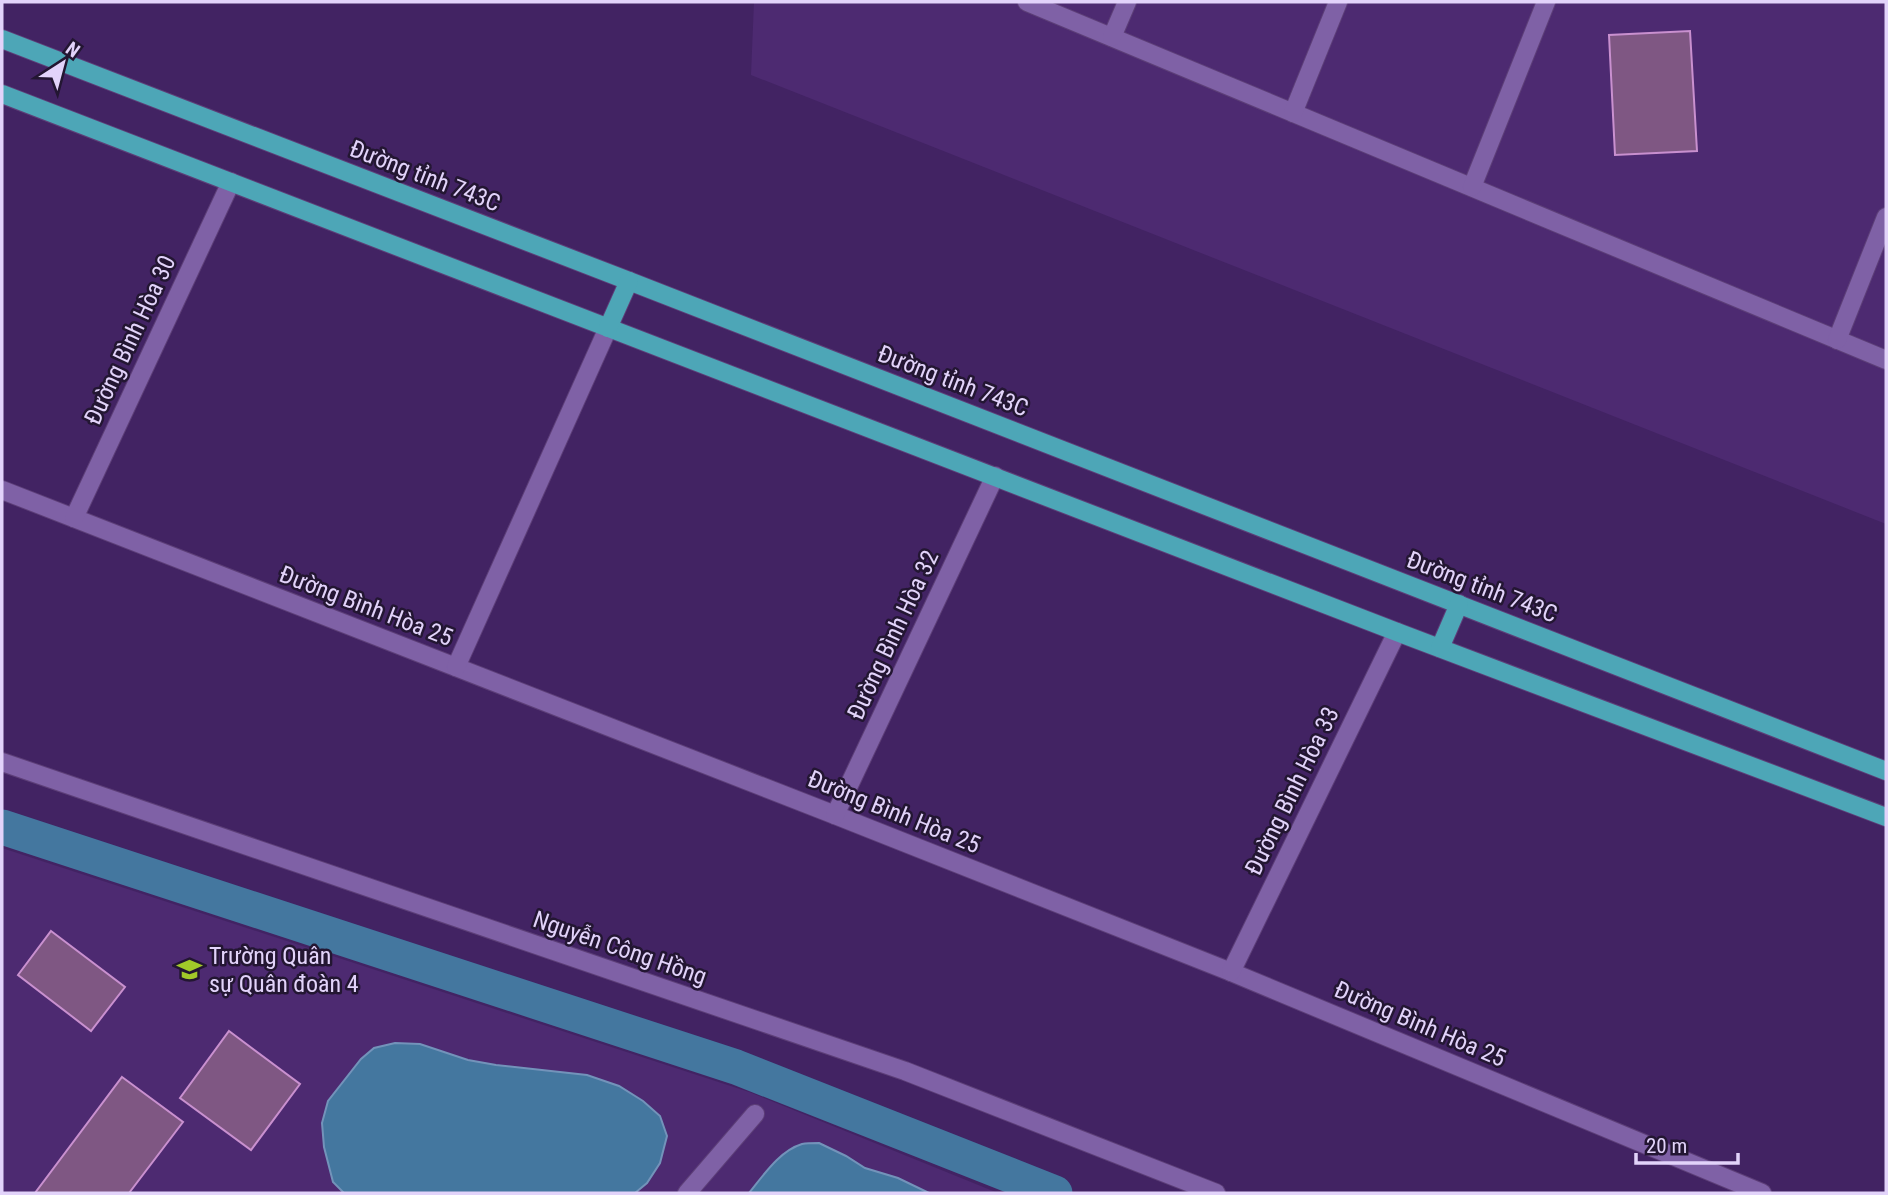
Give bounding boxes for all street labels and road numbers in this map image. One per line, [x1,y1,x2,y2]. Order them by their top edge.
street label: Đường tỉnh 743C [346,134,504,218]
street label: Đường Bình Hòa 30 [79,251,181,429]
street label: Đường tỉnh 743C [874,339,1032,423]
street label: Đường tỉnh 743C [1403,545,1561,629]
street label: Đường Bình Hòa 32 [842,546,944,724]
street label: Đường Bình Hòa 25 [275,560,457,652]
street label: Đường Bình Hòa 33 [1239,702,1345,880]
street label: Đường Bình Hòa 25 [804,765,984,859]
street label: Nguyễn Công Hồng [530,905,710,991]
street label: Đường Bình Hòa 25 [1330,975,1510,1073]

